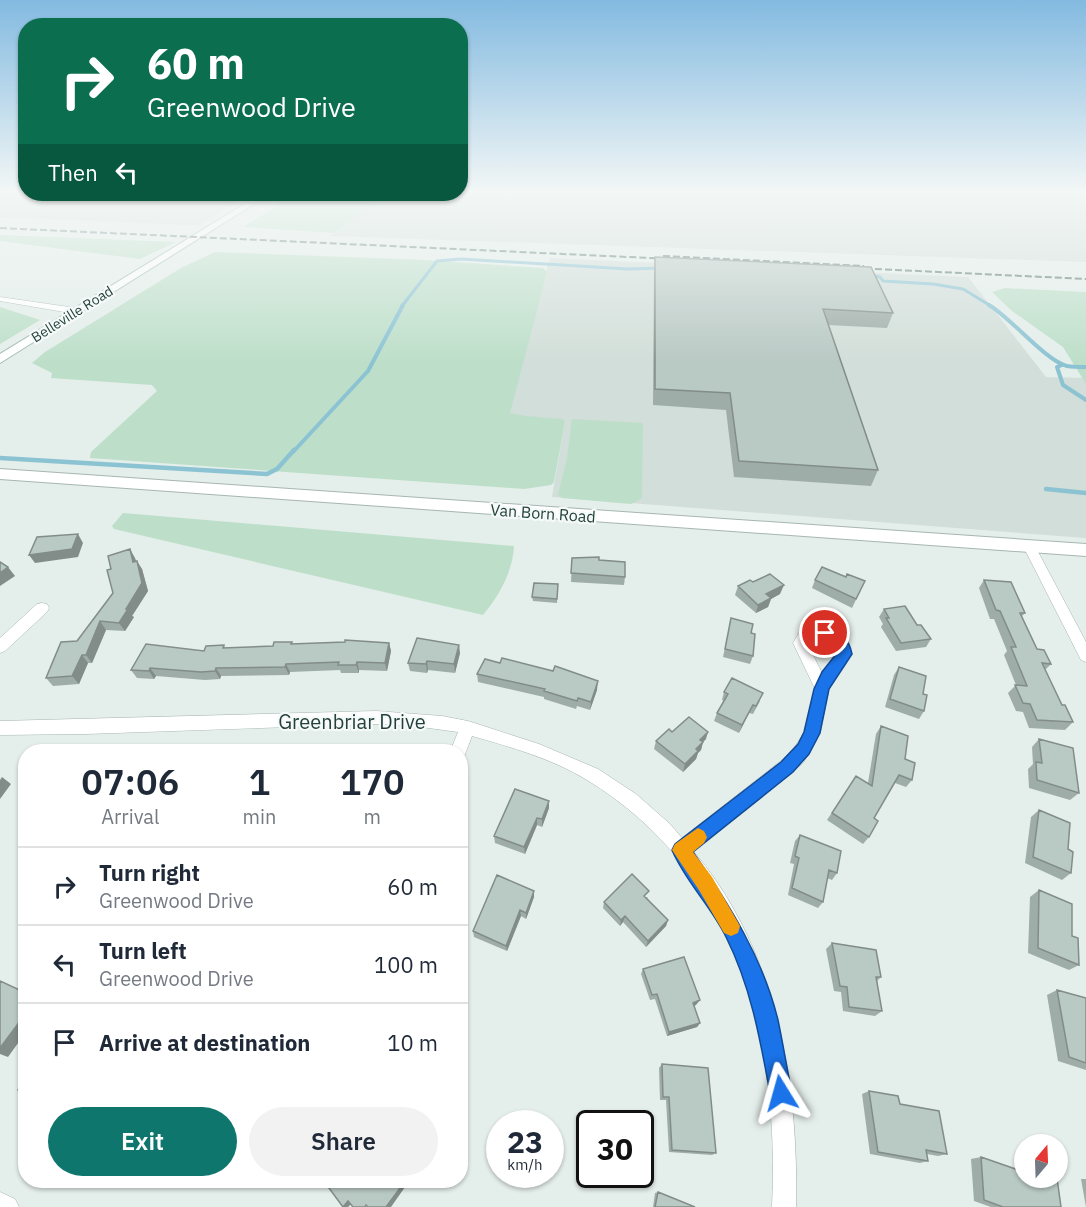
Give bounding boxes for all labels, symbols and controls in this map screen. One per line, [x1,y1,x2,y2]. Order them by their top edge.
text: 60 m [147,36,245,91]
icon: right [48,42,126,120]
text: Greenwood Drive [147,89,356,124]
icon: left [110,156,143,189]
text: Then [48,158,98,187]
street label: Belleville Road [28,282,116,346]
street label: Van Born Road [490,499,596,527]
pin [799,607,850,658]
icon: arrive [808,616,841,649]
street label: Greenbriar Drive [278,708,426,735]
text: 07:06 [81,758,179,805]
text: 1 [249,758,270,805]
text: 170 [340,758,405,805]
text: Arrival [101,803,159,830]
text: min [243,803,276,830]
text: m [363,803,381,830]
text: Turn right [99,858,200,887]
icon: right [48,870,81,903]
text: 60 m [387,872,438,901]
text: Greenwood Drive [99,887,254,914]
text: Turn left [99,936,187,965]
icon: left [48,948,81,981]
text: 100 m [374,950,438,979]
text: Greenwood Drive [99,965,254,992]
icon: arrive [48,1026,81,1059]
text: Arrive at destination [99,1028,310,1057]
text: 10 m [387,1028,438,1057]
position arrow [749,1061,813,1125]
button: Exit [48,1107,237,1176]
button: Share [249,1107,438,1176]
speed limit sign: 30 [576,1110,654,1188]
text: 23 [507,1122,543,1161]
north arrow [1014,1134,1068,1188]
map controls [1014,1134,1068,1188]
text: km/h [507,1155,543,1174]

